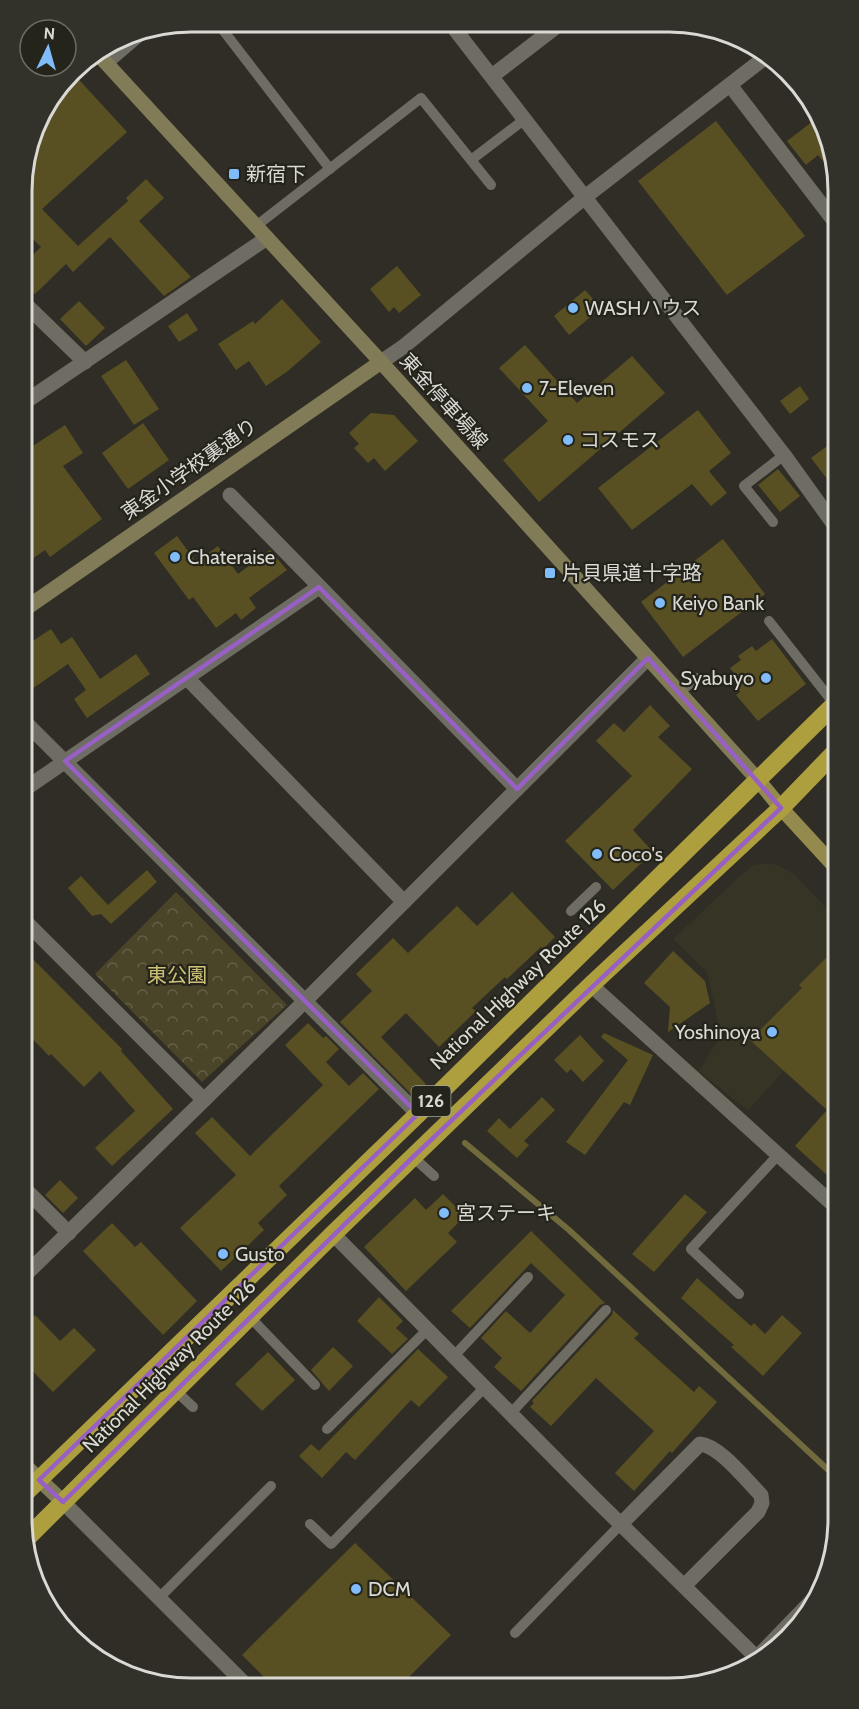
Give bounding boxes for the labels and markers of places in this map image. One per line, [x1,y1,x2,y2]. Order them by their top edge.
place label: 新宿下 [246,162,306,186]
marker: 新宿下 [227,167,241,181]
place label: WASHハウス [585,296,701,320]
marker: WASHハウス [566,301,580,315]
place label: 7-Eleven [539,376,614,400]
marker: 7-Eleven [520,381,534,395]
place label: コスモス [580,428,660,452]
marker: コスモス [561,433,575,447]
place label: Chateraise [187,545,275,569]
marker: Chateraise [168,550,182,564]
place label: 片貝県道十字路 [562,561,702,585]
marker: 片貝県道十字路 [543,566,557,580]
place label: Keiyo Bank [672,591,764,615]
marker: Keiyo Bank [653,596,667,610]
place label: Syabuyo [681,666,754,690]
marker: Syabuyo [759,671,773,685]
place label: Coco's [609,842,663,866]
marker: Coco's [590,847,604,861]
place label: Yoshinoya [673,1020,760,1044]
marker: Yoshinoya [765,1025,779,1039]
place label: 宮ステーキ [456,1201,556,1225]
marker: 宮ステーキ [437,1206,451,1220]
place label: Gusto [235,1242,285,1266]
marker: Gusto [216,1247,230,1261]
place label: DCM [368,1577,411,1601]
marker: DCM [349,1582,363,1596]

